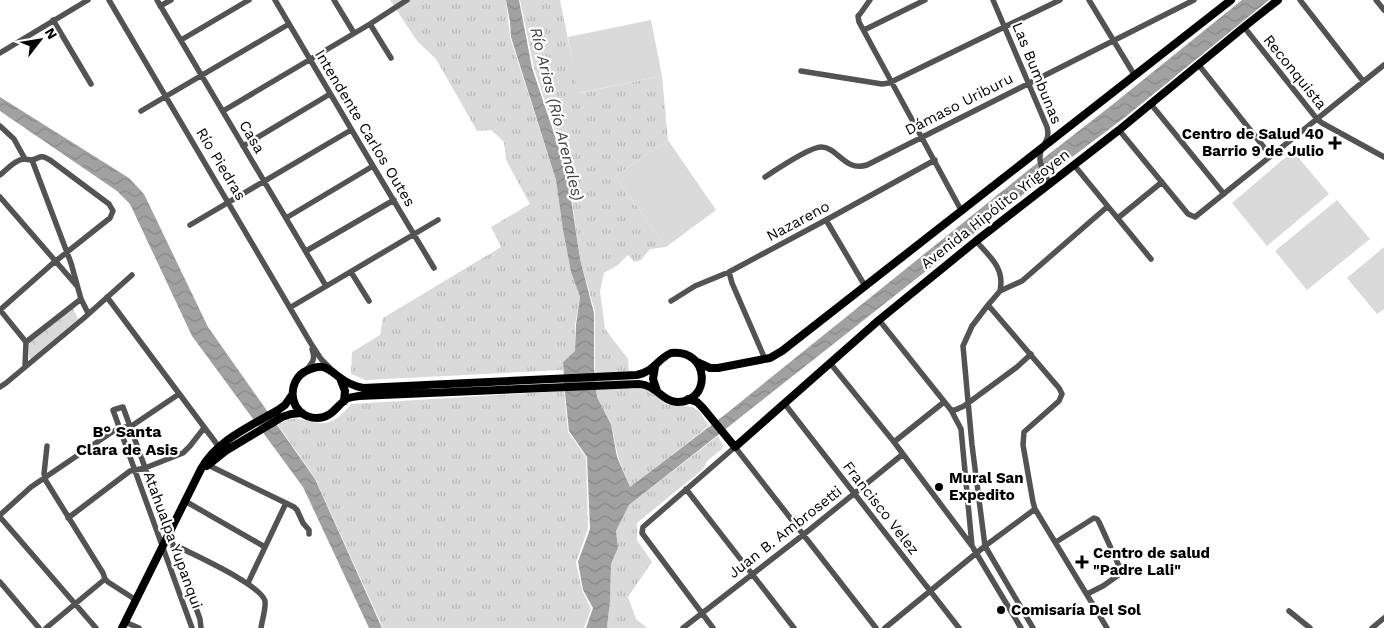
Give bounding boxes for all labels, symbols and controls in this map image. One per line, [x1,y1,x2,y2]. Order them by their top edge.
north arrow [15,15,65,65]
street label: Las Bumbunas [1008,19,1066,127]
text: N [42,25,61,42]
water label: Río Arias (Río Arenales) [526,25,588,203]
street label: Reconquista [1260,31,1331,113]
street label: Intendente Carlos Outes [311,46,419,210]
street label: Dámaso Uriburu [902,69,1016,139]
street label: Casa [235,117,269,157]
street label: Río Piedras [192,124,250,204]
place label: Centro de Salud 40 Barrio 9 de Julio [1182,125,1324,160]
marker: Centro de Salud 40 Barrio 9 de Julio [1328,136,1342,150]
street label: Avenida Hipólito Yrigoyen [917,145,1073,273]
street label: Nazareno [763,197,833,245]
district label: B° Santa Clara de Asis [76,422,178,459]
street label: Francisco Velez [839,458,923,558]
street label: Atahualpa Yupanqui [140,469,206,611]
place label: Mural San Expedito [949,469,1024,504]
marker: Mural San Expedito [933,481,945,493]
street label: Juan B. Ambrosetti [725,482,845,582]
place label: Centro de salud "Padre Lali" [1093,544,1210,579]
marker: Centro de salud "Padre Lali" [1075,555,1089,569]
place label: Comisaría Del Sol [1011,601,1141,619]
marker: Comisaría Del Sol [995,604,1007,616]

